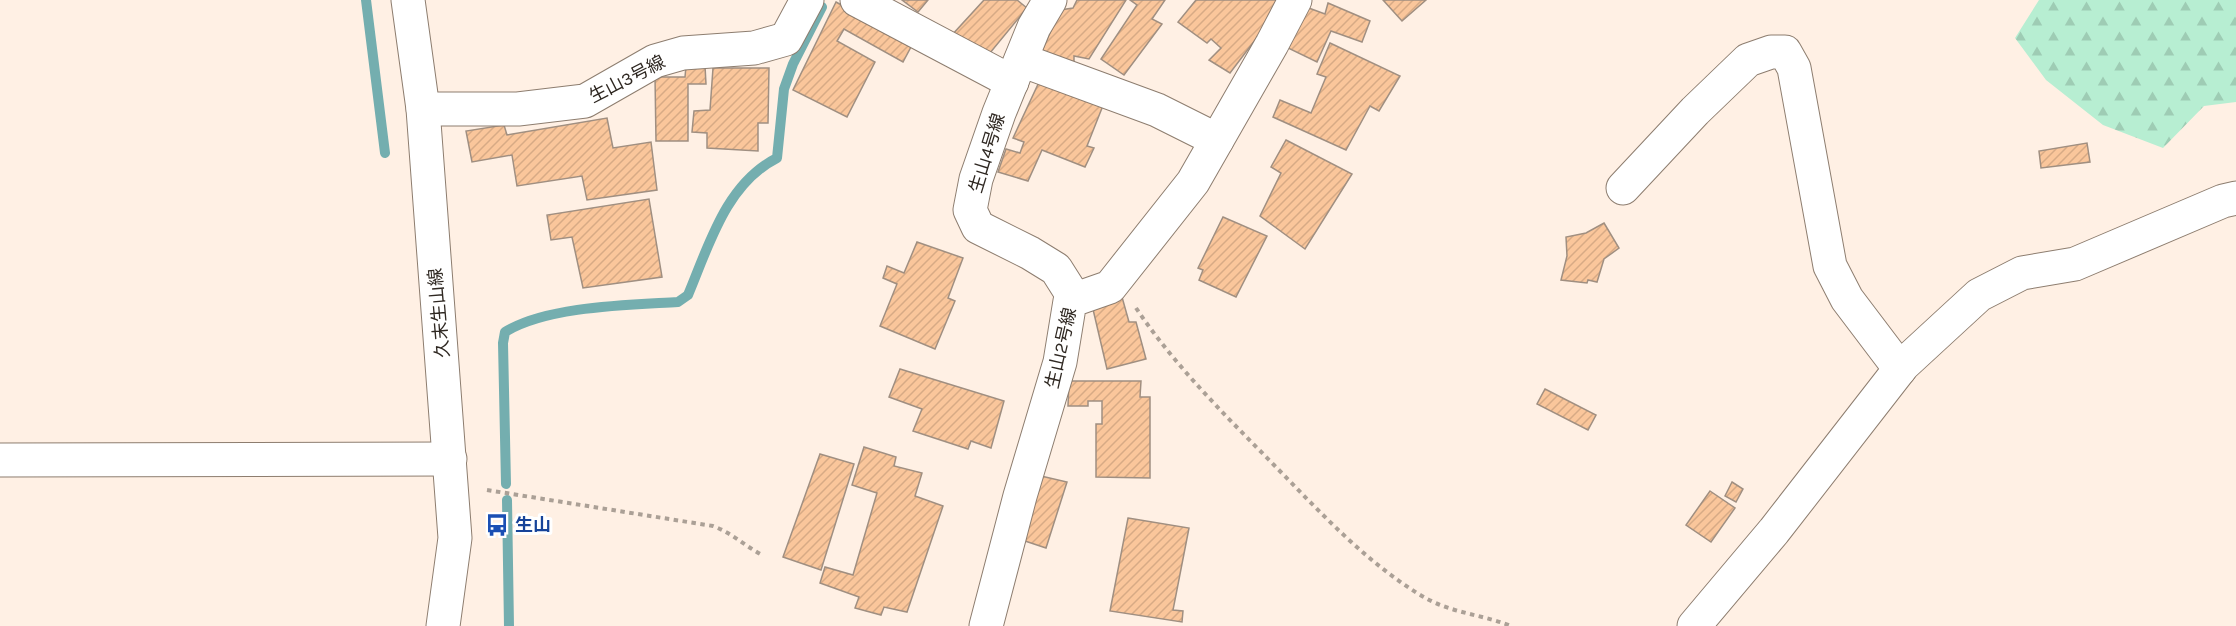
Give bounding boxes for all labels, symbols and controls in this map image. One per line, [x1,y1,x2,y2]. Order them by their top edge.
street label: 生山3号線 [585,50,669,108]
street label: 生山4号線 [964,111,1010,195]
street label: 久末生山線 [424,267,454,359]
street label: 生山2号線 [1041,305,1081,391]
bus stop icon: 生山 [484,512,510,538]
place label: 生山 [515,514,551,536]

